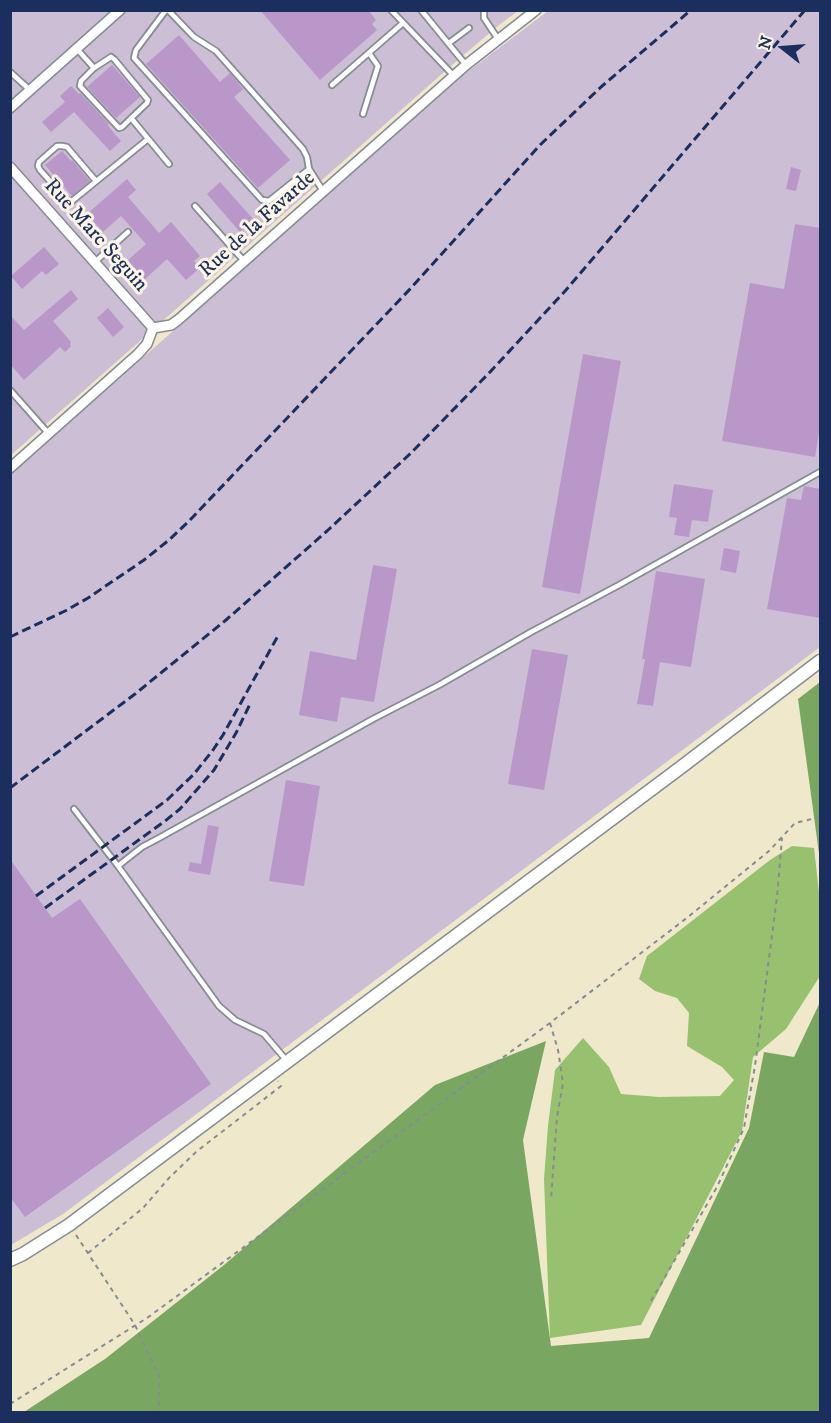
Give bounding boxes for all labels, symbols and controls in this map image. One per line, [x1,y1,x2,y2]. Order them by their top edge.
north arrow [753,18,813,78]
text: N [754,34,777,52]
street label: Rue de la Favarde [195,166,321,284]
street label: Rue Marc Seguin [38,174,152,298]

